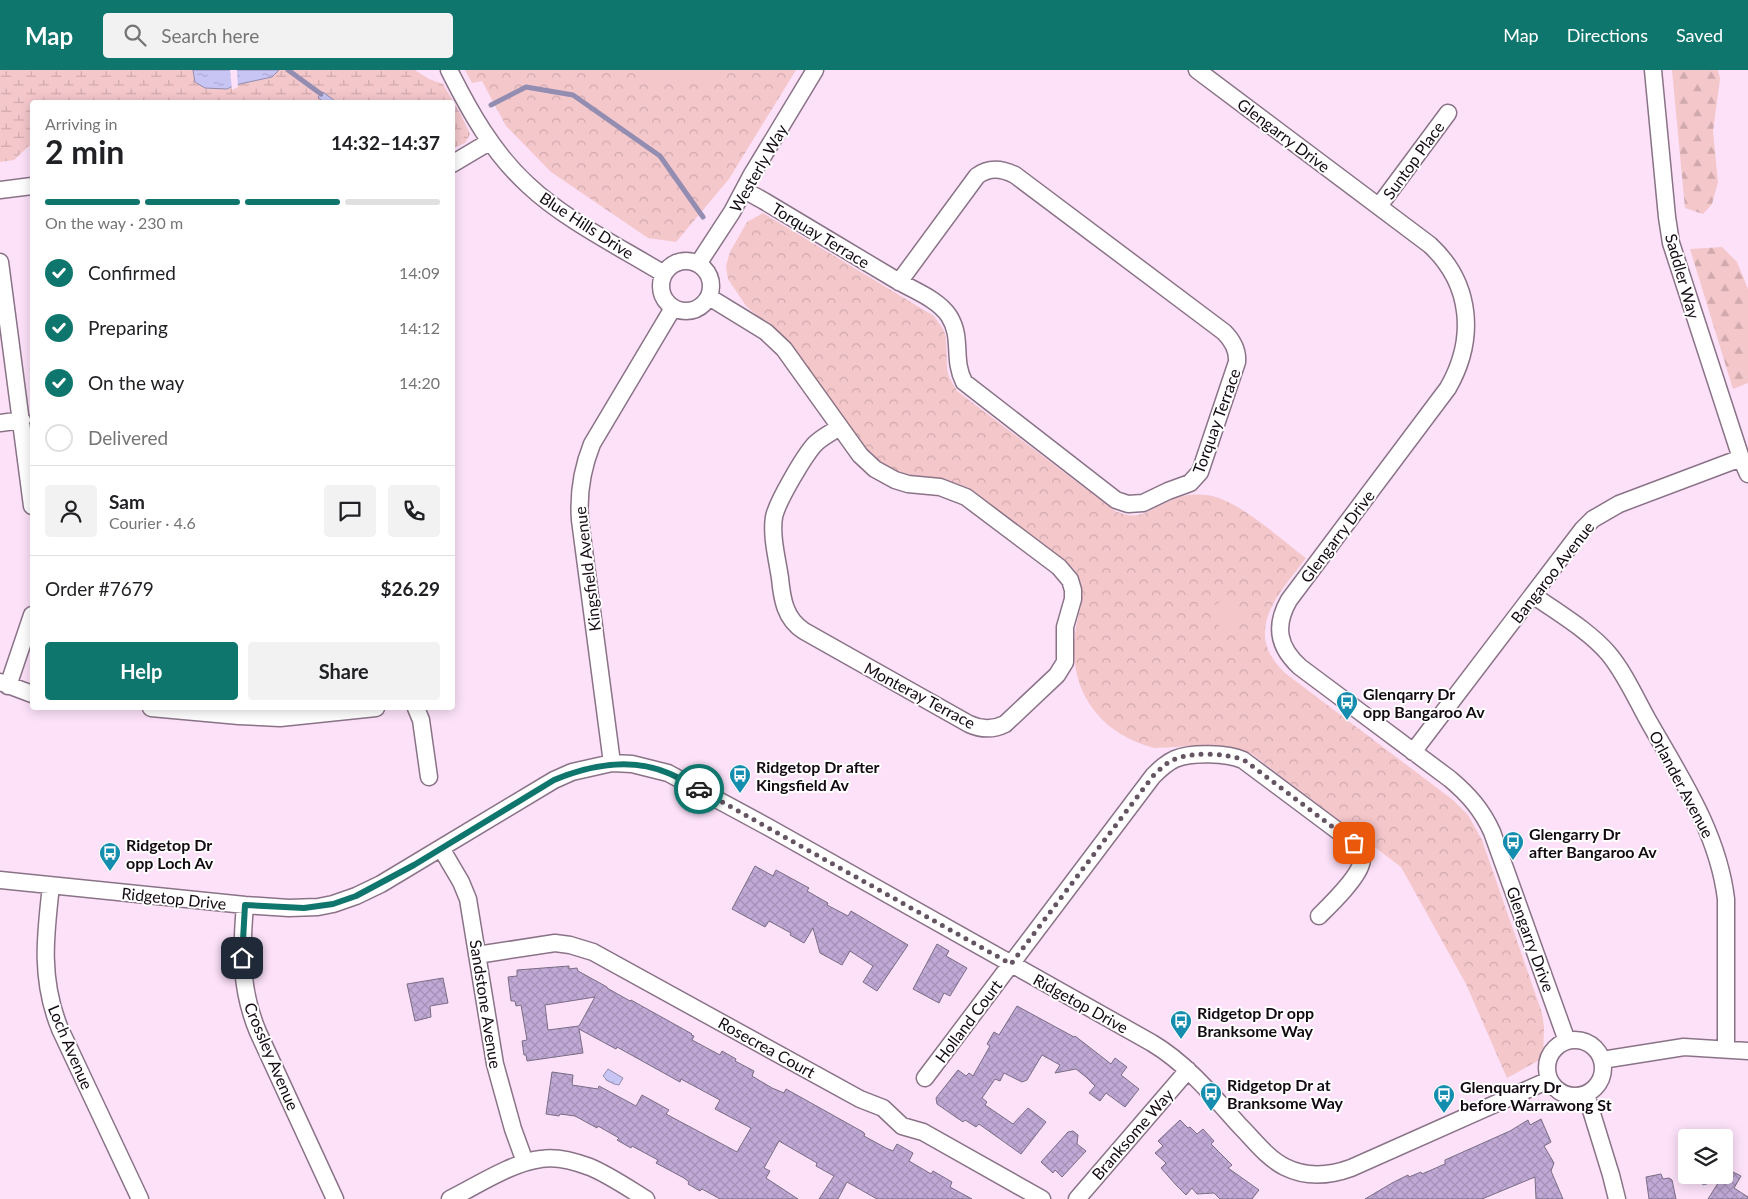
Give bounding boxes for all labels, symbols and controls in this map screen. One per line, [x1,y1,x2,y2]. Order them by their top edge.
search box [103,13,453,58]
text: Map [25,21,73,50]
icon: search [121,21,149,49]
text: Search here [161,24,259,47]
text: Map [1503,24,1539,46]
text: Directions [1567,24,1648,46]
text: Saved [1676,24,1723,46]
street label: Glengarry Drive [1234,94,1334,176]
text: Arriving in [45,114,118,133]
street label: Suntop Place [1378,117,1448,203]
street label: Westerly Way [725,120,791,215]
text: 14:32–14:37 [331,131,440,154]
text: 2 min [45,132,124,171]
street label: Blue Hills Drive [536,188,638,262]
street label: Torquay Terrace [769,198,873,272]
text: On the way · 230 m [45,213,183,232]
street label: Saddler Way [1662,231,1704,321]
icon: check [45,259,73,287]
text: Confirmed [88,261,176,284]
text: 14:09 [399,263,440,282]
icon: check [45,314,73,342]
text: Preparing [88,316,168,339]
text: 14:12 [399,318,440,337]
street label: Torquay Terrace [1188,366,1244,476]
icon: check [45,369,73,397]
text: On the way [88,371,184,394]
text: 14:20 [399,373,440,392]
text: Delivered [88,426,168,449]
button: person [45,485,97,537]
button: chat [324,485,376,537]
button: phone [388,485,440,537]
street label: Glengarry Drive [1296,486,1378,586]
text: Sam [109,490,145,513]
street label: Kingsfield Avenue [570,506,604,632]
text: Courier · 4.6 [109,513,196,532]
street label: Bangaroo Avenue [1506,517,1598,627]
text: Order #7679 [45,577,154,600]
text: $26.29 [380,577,440,600]
button: Help [45,642,238,700]
button: Share [248,642,440,700]
street label: Monteray Terrace [861,658,979,732]
place label: Glenqarry Dr opp Bangaroo Av [1363,684,1485,721]
bus stop icon: Glenqarry Dr opp Bangaroo Av [1335,690,1359,721]
street label: Orlander Avenue [1646,727,1718,841]
place label: Ridgetop Dr after Kingsfield Av [756,757,879,794]
bus stop icon: Ridgetop Dr after Kingsfield Av [728,763,752,794]
courier [674,764,724,814]
icon: car [685,775,713,803]
pin [1333,822,1375,864]
place label: Glengarry Dr after Bangaroo Av [1529,824,1657,861]
icon: bag [1340,829,1368,857]
bus stop icon: Glengarry Dr after Bangaroo Av [1501,830,1525,861]
place label: Ridgetop Dr opp Loch Av [126,835,214,872]
bus stop icon: Ridgetop Dr opp Loch Av [98,841,122,872]
street label: Ridgetop Drive [121,883,227,913]
street label: Glengarry Drive [1503,884,1559,994]
pin [221,937,263,979]
street label: Sandstone Avenue [466,938,506,1070]
icon: home [228,944,256,972]
street label: Ridgetop Drive [1030,969,1132,1037]
street label: Holland Court [931,976,1005,1066]
street label: Crossley Avenue [241,999,303,1113]
street label: Loch Avenue [45,1002,97,1092]
place label: Ridgetop Dr opp Branksome Way [1197,1003,1314,1040]
bus stop icon: Ridgetop Dr opp Branksome Way [1169,1009,1193,1040]
street label: Rosecrea Court [715,1013,819,1082]
place label: Ridgetop Dr at Branksome Way [1227,1075,1344,1112]
place label: Glenquarry Dr before Warrawong St [1460,1077,1612,1114]
bus stop icon: Ridgetop Dr at Branksome Way [1199,1081,1223,1112]
bus stop icon: Glenquarry Dr before Warrawong St [1432,1083,1456,1114]
street label: Branksome Way [1087,1084,1177,1183]
map controls [1678,1129,1733,1184]
button: layers [1678,1129,1733,1184]

